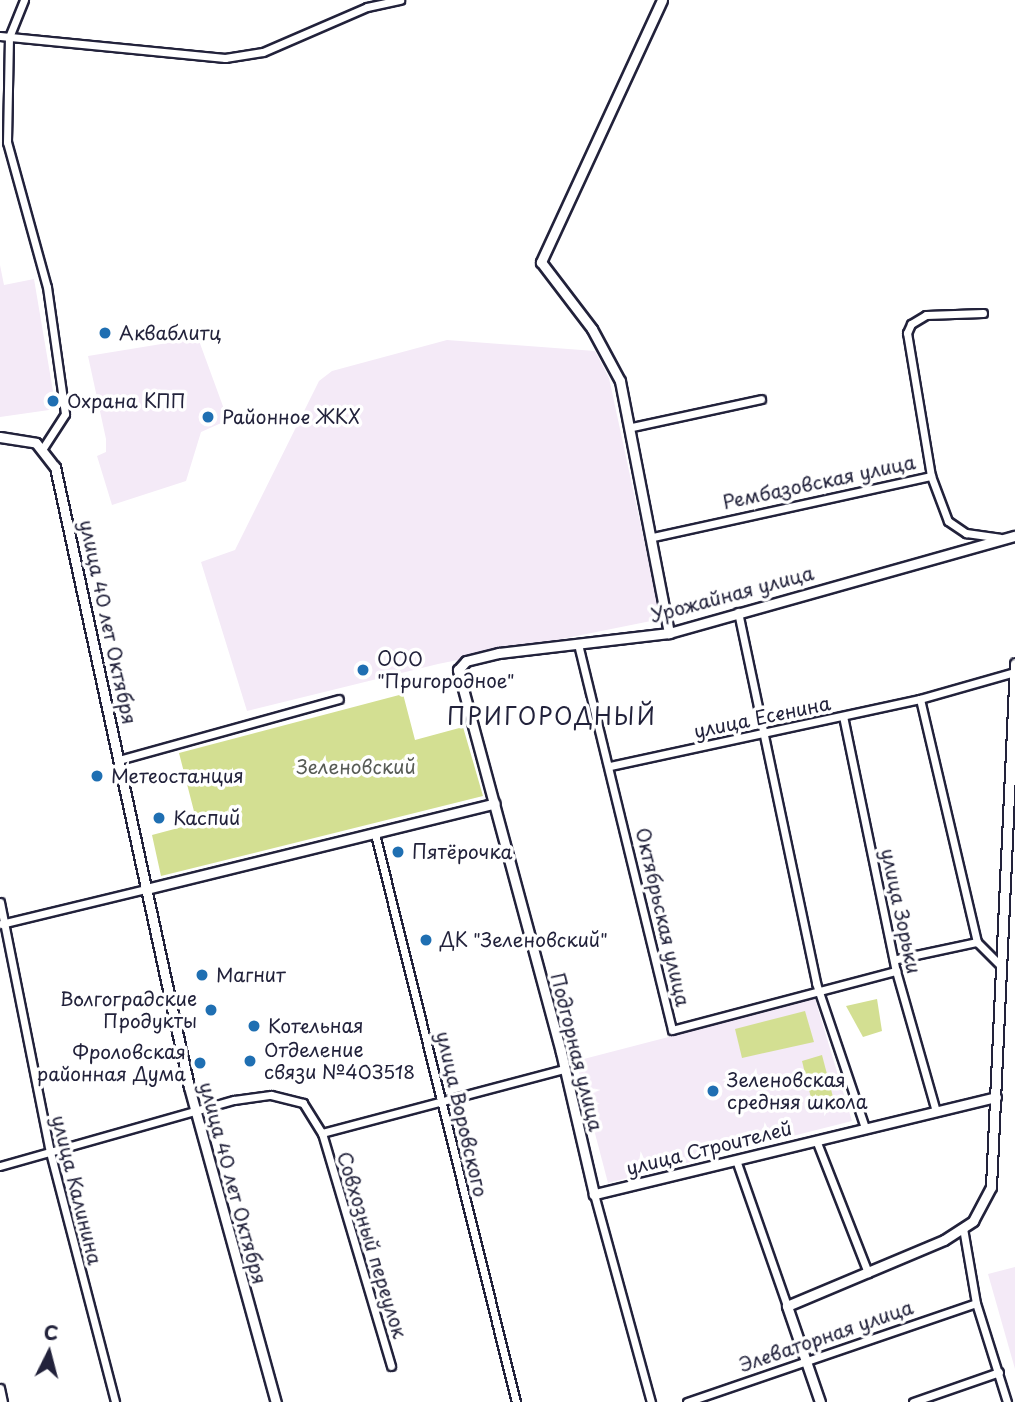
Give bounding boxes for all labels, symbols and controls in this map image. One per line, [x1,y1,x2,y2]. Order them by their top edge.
place label: Акваблитц [119,322,221,344]
marker: Акваблитц [97,325,113,341]
place label: Охрана КПП [67,390,186,412]
marker: Охрана КПП [45,393,61,409]
place label: Районное ЖКХ [222,406,362,428]
marker: Районное ЖКХ [200,409,216,425]
street label: Рембазовская улица [720,450,918,514]
street label: улица 40 лет Октября [75,517,141,727]
street label: Урожайная улица [647,561,817,627]
place label: ООО "Пригородное" [377,648,515,692]
marker: ООО "Пригородное" [355,662,371,678]
street label: улица Есенина [691,691,833,743]
district label: ПРИГОРОДНЫЙ [448,702,656,730]
park label: Зеленовский [296,756,416,778]
place label: Метеостанция [111,765,244,787]
marker: Метеостанция [89,768,105,784]
place label: Каспий [173,807,240,829]
marker: Каспий [151,810,167,826]
street label: Октябрьская улица [631,825,695,1009]
place label: Пятёрочка [412,841,513,863]
marker: Пятёрочка [390,844,406,860]
street label: улица Зорьки [876,846,926,976]
place label: ДК "Зеленовский" [440,929,609,951]
marker: ДК "Зеленовский" [418,932,434,948]
place label: Магнит [216,964,286,986]
marker: Магнит [194,967,210,983]
street label: Подгорная улица [546,970,608,1134]
place label: Волгоградские Продукты [60,988,197,1032]
marker: Волгоградские Продукты [203,1002,219,1018]
place label: Котельная [268,1015,364,1037]
marker: Котельная [246,1018,262,1034]
street label: улица Воровского [432,1028,492,1200]
place label: Отделение связи №403518 [264,1039,416,1083]
place label: Фроловская районная Дума [37,1041,186,1085]
marker: Отделение связи №403518 [242,1053,258,1069]
marker: Фроловская районная Дума [192,1055,208,1071]
place label: Зеленовская средняя школа [727,1069,868,1113]
street label: улица 40 лет Октября [195,1079,271,1287]
marker: Зеленовская средняя школа [705,1083,721,1099]
street label: улица Калинина [47,1113,107,1267]
street label: улица Строителей [623,1116,795,1180]
street label: Совхозный переулок [333,1149,411,1341]
street label: Элеваторная улица [735,1295,917,1377]
text: С [43,1317,60,1347]
north arrow [14,1318,84,1388]

